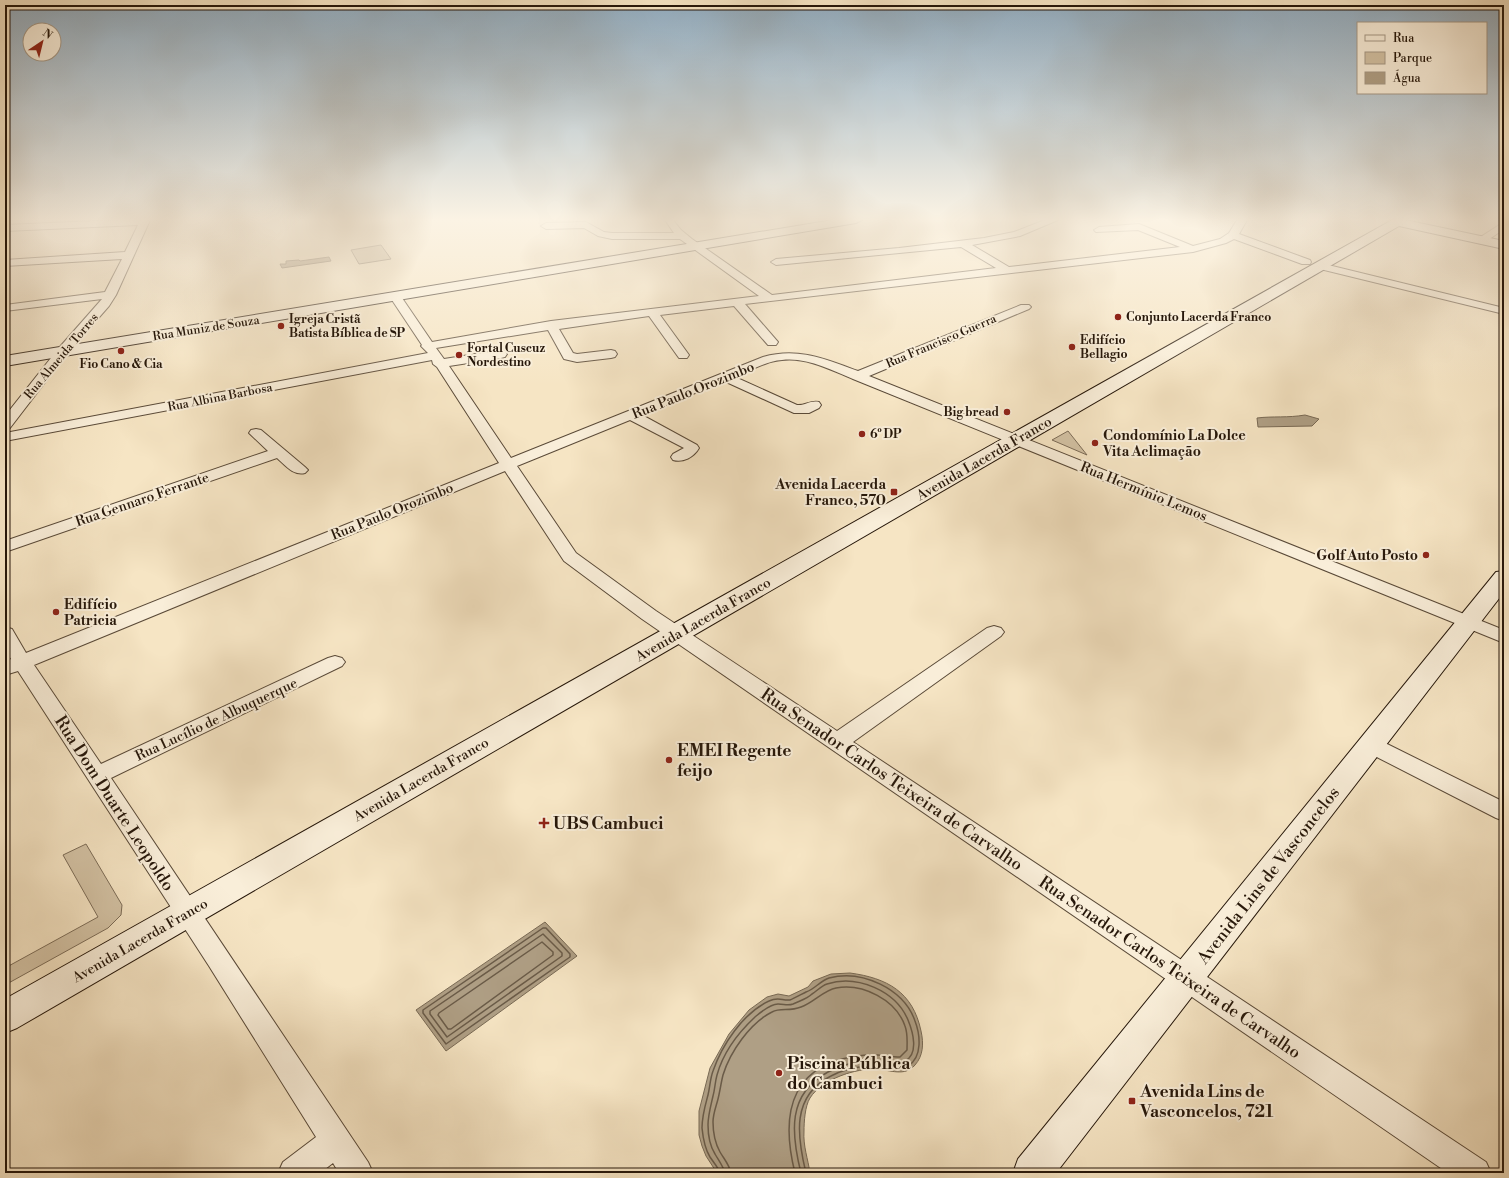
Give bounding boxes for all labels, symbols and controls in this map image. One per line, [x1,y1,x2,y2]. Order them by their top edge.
north arrow [22,22,62,62]
legend [1357,22,1487,94]
text: N [40,26,55,43]
text: Rua [1393,31,1415,46]
text: Parque [1393,51,1432,66]
text: Água [1392,69,1422,86]
street label: Rua Almeida Torres [21,310,102,402]
place label: Conjunto Lacerda Franco [1126,310,1271,325]
street label: Rua Francisco Guerra [884,311,1000,372]
street label: Rua Muniz de Souza [152,312,262,344]
place label: Igreja Cristã Batista Bíblica de SP [289,312,405,341]
marker: Conjunto Lacerda Franco [1113,312,1123,322]
marker: Igreja Cristã Batista Bíblica de SP [276,321,286,331]
place label: Edifício Bellagio [1080,333,1128,362]
place label: Fortal Cuscuz Nordestino [467,341,545,370]
marker: Edifício Bellagio [1067,342,1077,352]
marker: Fio Cano & Cia [116,346,126,356]
marker: Fortal Cuscuz Nordestino [454,350,464,360]
place label: Fio Cano & Cia [79,357,163,372]
street label: Rua Paulo Orozimbo [629,358,757,424]
street label: Rua Albina Barbosa [166,380,275,415]
place label: Big bread [943,405,999,420]
marker: Big bread [1002,407,1012,417]
street label: Avenida Lacerda Franco [913,413,1056,506]
place label: 6º DP [870,427,902,442]
place label: Condomínio La Dolce Vita Aclimação [1102,427,1246,461]
marker: 6º DP [857,429,867,439]
marker: Condomínio La Dolce Vita Aclimação [1090,438,1100,448]
street label: Rua Hermínio Lemos [1077,458,1210,526]
street label: Rua Gennaro Ferrante [73,469,212,531]
place label: Avenida Lacerda Franco, 570 [774,476,886,510]
street label: Rua Paulo Orozimbo [328,479,456,545]
marker: Avenida Lacerda Franco, 570 [889,487,899,497]
place label: Golf Auto Posto [1316,547,1418,565]
marker: Golf Auto Posto [1421,550,1431,560]
street label: Avenida Lacerda Franco [632,574,775,667]
place label: Edifício Patricia [64,596,117,630]
marker: Edifício Patricia [51,607,61,617]
street label: Rua Lucílio de Albuquerque [132,674,300,765]
street label: Rua Senador Carlos Teixeira de Carvalho [756,684,1027,876]
street label: Rua Dom Duarte Leopoldo [49,712,179,896]
street label: Avenida Lacerda Franco [350,734,493,827]
place label: EMEI Regente feijo [677,740,791,782]
marker: EMEI Regente feijo [664,755,674,765]
street label: Avenida Lins de Vasconcelos [1192,783,1345,969]
place label: UBS Cambuci [553,813,664,835]
marker: UBS Cambuci [538,817,550,829]
street label: Rua Senador Carlos Teixeira de Carvalho [1034,872,1305,1064]
street label: Avenida Lacerda Franco [69,895,212,988]
place label: Piscina Pública do Cambuci [787,1053,911,1095]
marker: Piscina Pública do Cambuci [774,1068,784,1078]
place label: Avenida Lins de Vasconcelos, 721 [1139,1081,1274,1123]
marker: Avenida Lins de Vasconcelos, 721 [1127,1096,1137,1106]

